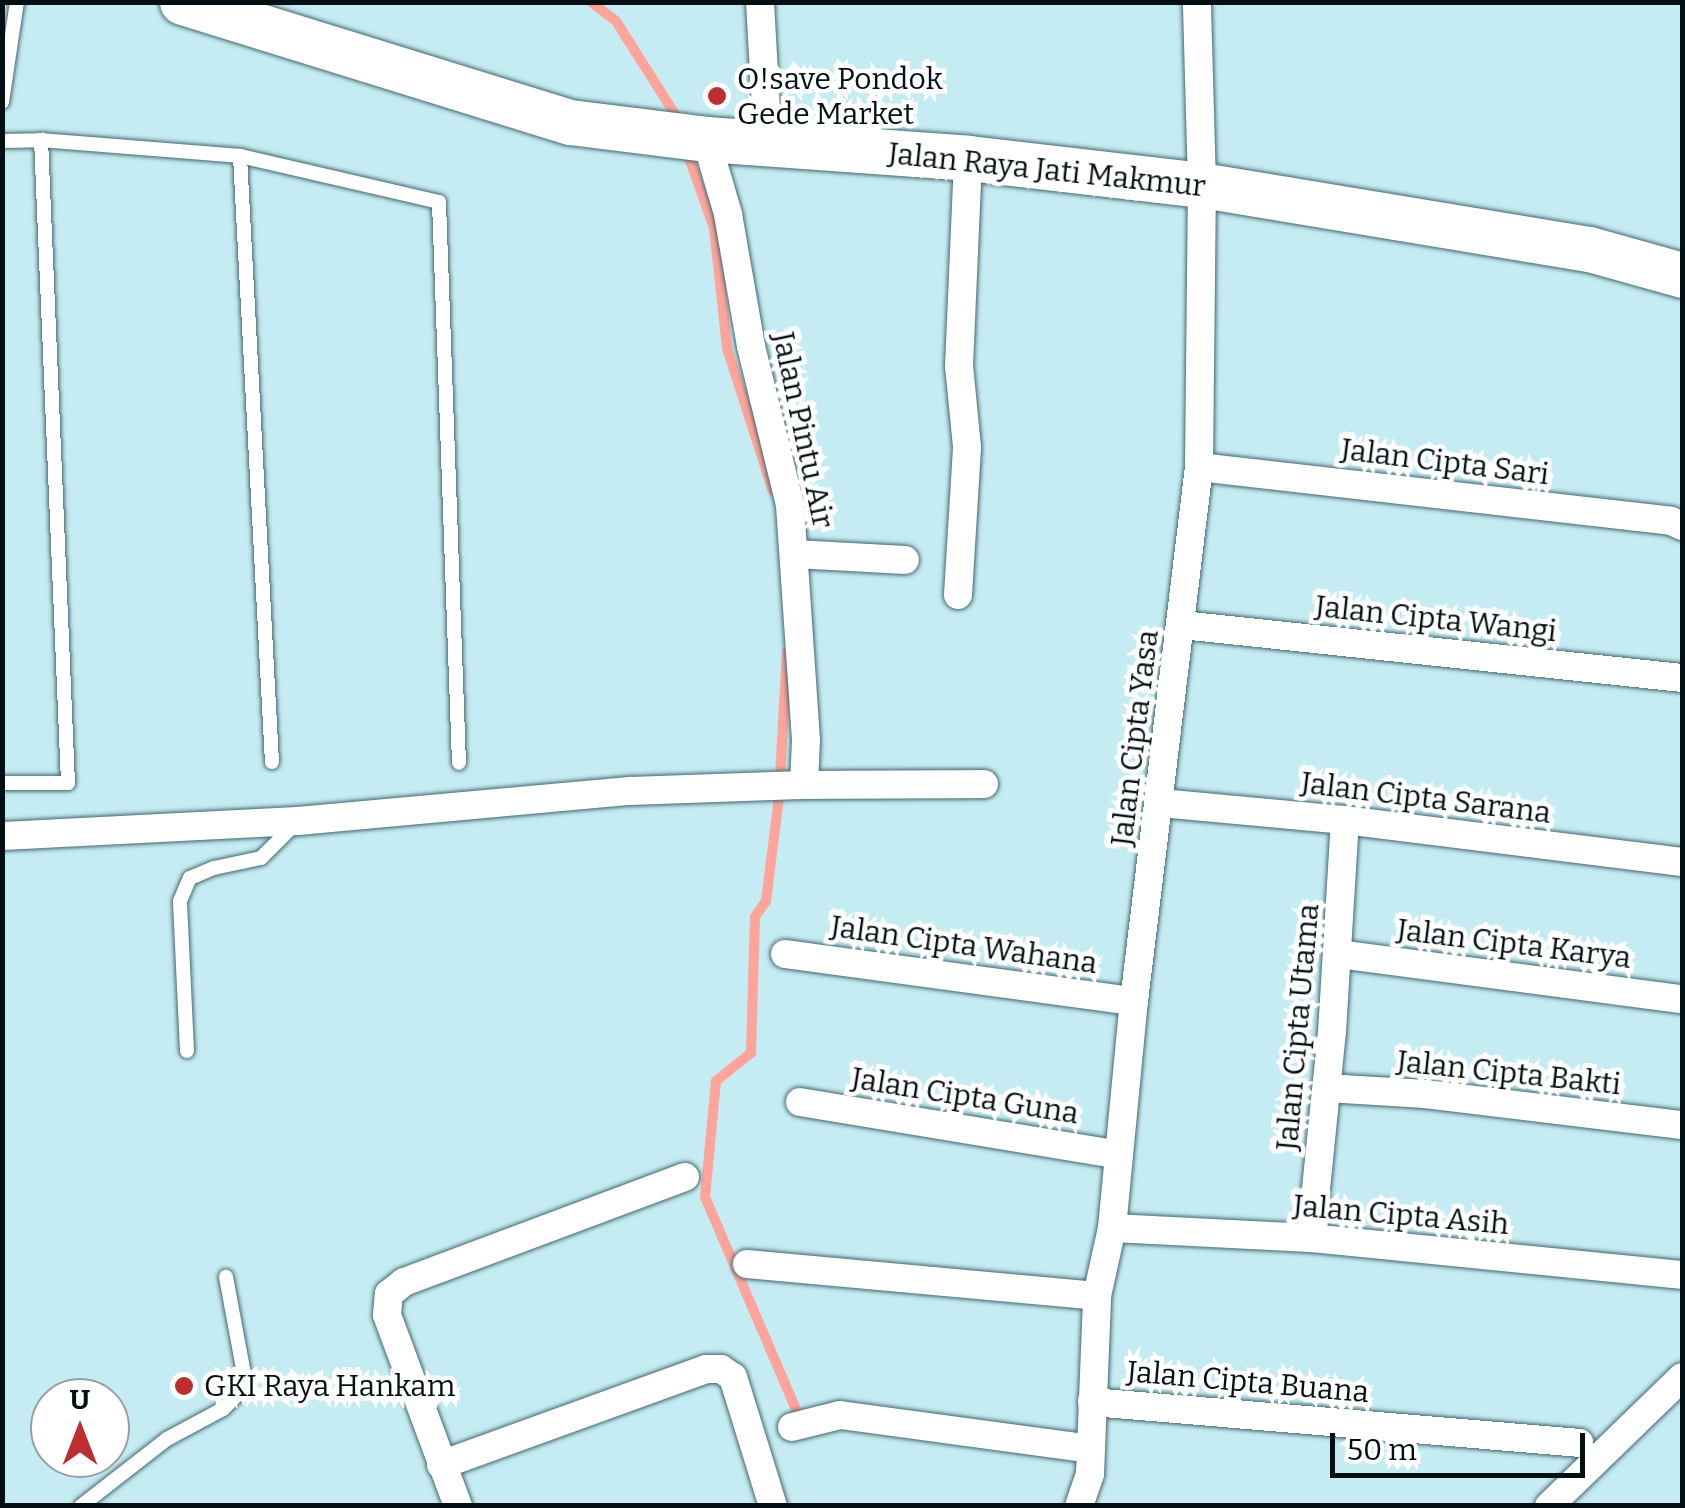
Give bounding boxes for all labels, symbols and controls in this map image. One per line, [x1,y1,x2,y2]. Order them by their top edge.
place label: O!save Pondok Gede Market [737,61,943,132]
marker: O!save Pondok Gede Market [706,85,728,107]
street label: Jalan Raya Jati Makmur [887,135,1207,205]
street label: Jalan Pintu Air [765,329,841,531]
street label: Jalan Cipta Sari [1339,431,1551,493]
street label: Jalan Cipta Wangi [1314,588,1558,650]
street label: Jalan Cipta Yasa [1104,628,1166,848]
street label: Jalan Cipta Sarana [1299,765,1553,831]
street label: Jalan Cipta Utama [1269,902,1327,1152]
street label: Jalan Cipta Wahana [828,908,1100,982]
street label: Jalan Cipta Karya [1395,912,1633,976]
street label: Jalan Cipta Bakti [1395,1043,1623,1103]
street label: Jalan Cipta Guna [849,1060,1081,1132]
street label: Jalan Cipta Asih [1292,1188,1510,1242]
street label: Jalan Cipta Buana [1125,1353,1371,1411]
place label: GKI Raya Hankam [204,1368,455,1404]
marker: GKI Raya Hankam [173,1375,195,1397]
north arrow [30,1378,130,1478]
text: U [70,1383,90,1416]
scale bar [1335,1413,1590,1475]
text: 50 m [1347,1432,1417,1468]

